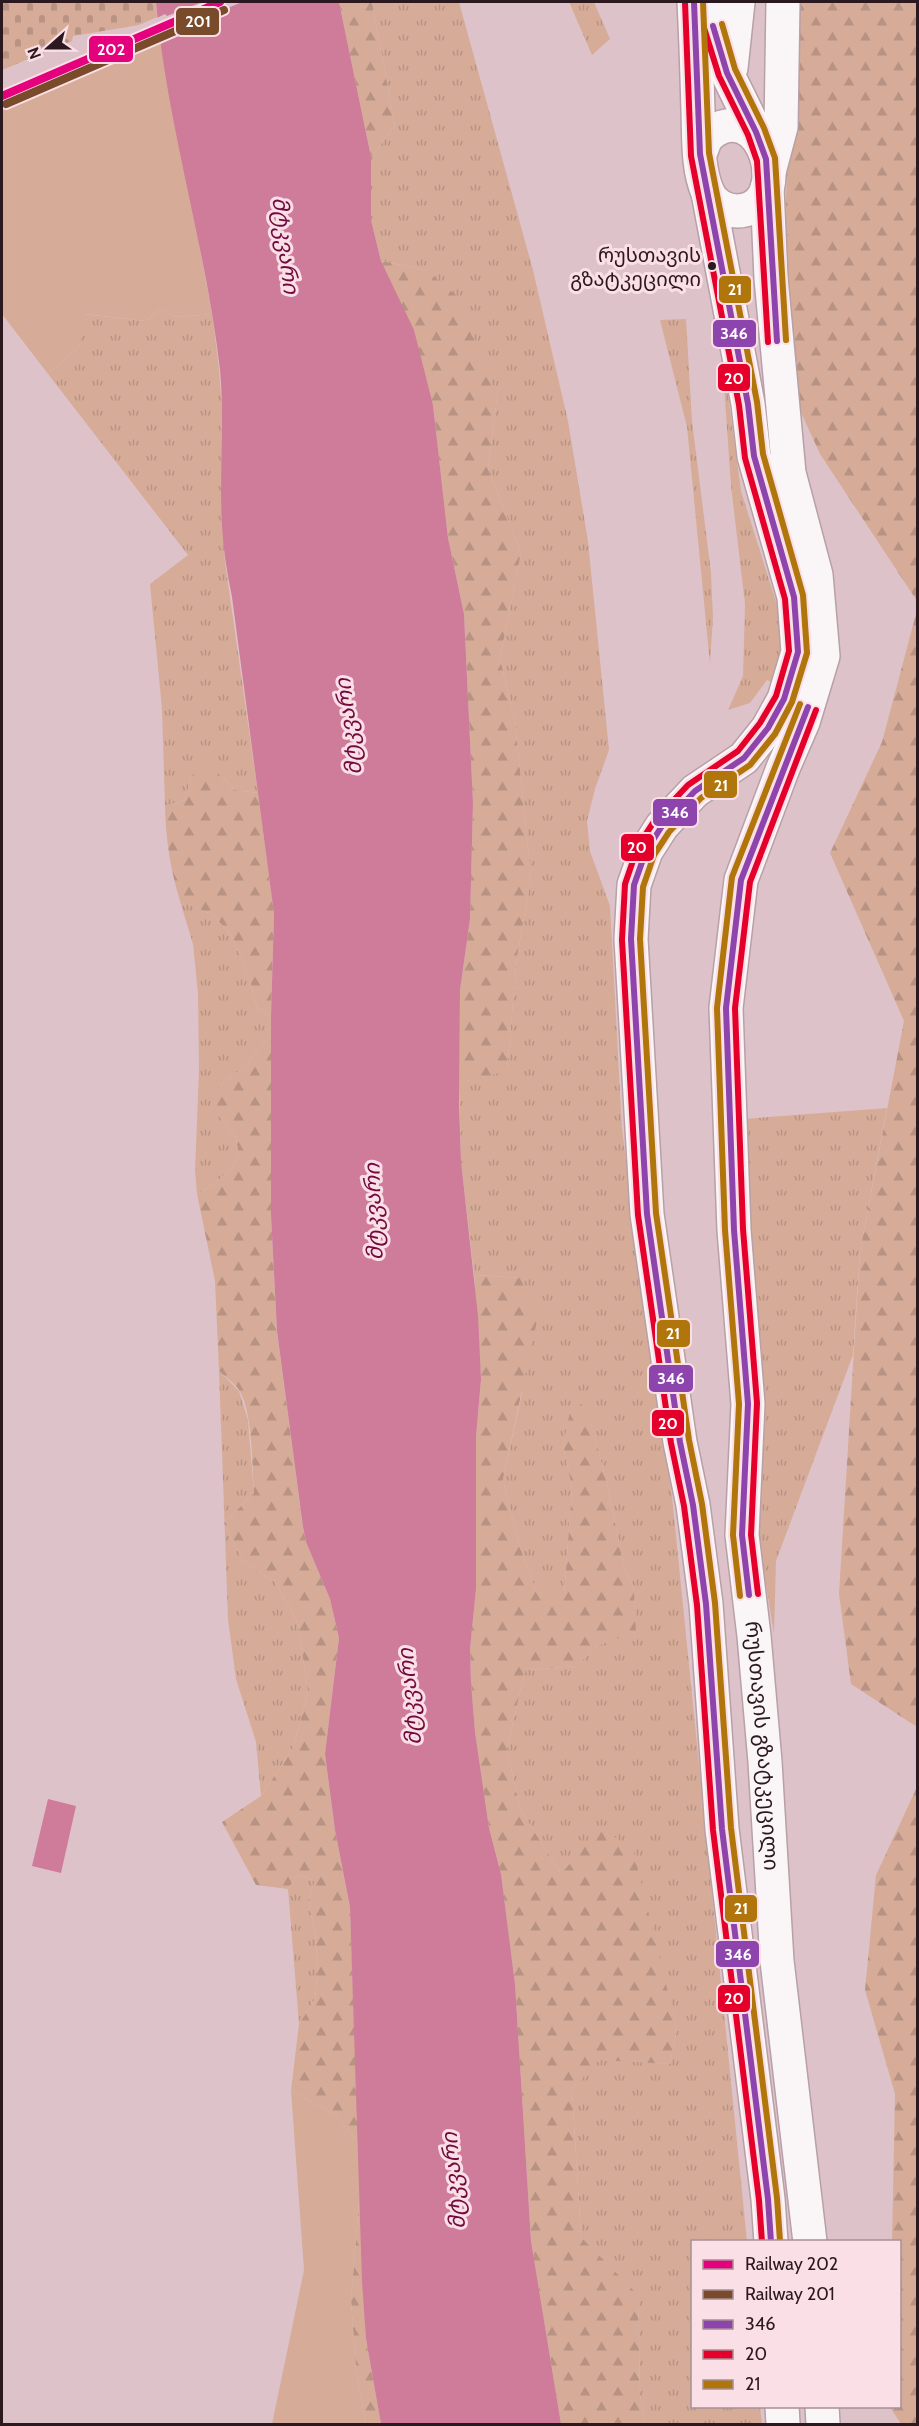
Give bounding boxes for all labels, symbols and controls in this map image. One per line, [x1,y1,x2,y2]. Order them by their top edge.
line badge: 201 [175,7,220,36]
text: 201 [185,12,211,31]
north arrow [18,18,78,78]
line badge: 202 [88,35,134,63]
text: 202 [97,40,125,59]
text: N [24,45,45,62]
water label: მტკვარი [266,195,305,296]
place label: რუსთავის გზატკეცილი [570,243,701,292]
marker: რუსთავის გზატკეცილი [706,260,718,272]
line badge: 21 [718,275,752,304]
text: 21 [728,280,742,299]
line badge: 346 [712,319,757,348]
text: 346 [720,324,748,343]
line badge: 20 [717,363,751,392]
text: 20 [724,369,744,388]
water label: მტკვარი [329,676,368,777]
line badge: 21 [703,770,738,799]
text: 21 [714,776,728,795]
line badge: 346 [652,798,698,827]
text: 346 [661,803,689,822]
line badge: 20 [620,833,655,862]
text: 20 [627,838,647,857]
water label: მტკვარი [358,1162,389,1261]
line badge: 21 [656,1319,691,1348]
text: 21 [666,1324,680,1343]
line badge: 346 [648,1364,694,1393]
text: 346 [657,1369,685,1388]
line badge: 20 [651,1409,685,1437]
text: 20 [658,1414,678,1433]
street label: რუსთავის გზატკეცილი [740,1620,785,1871]
water label: მტკვარი [392,1646,427,1747]
line badge: 21 [724,1894,758,1923]
text: 21 [734,1899,748,1918]
line badge: 346 [715,1940,760,1968]
text: 346 [724,1945,752,1964]
line badge: 20 [717,1984,751,2013]
text: 20 [724,1989,744,2008]
water label: მტკვარი [436,2130,471,2231]
legend [691,2240,901,2408]
text: Railway 202 [745,2253,838,2275]
text: Railway 201 [745,2283,835,2305]
text: 346 [745,2313,775,2335]
text: 20 [745,2343,767,2365]
text: 21 [745,2373,760,2395]

